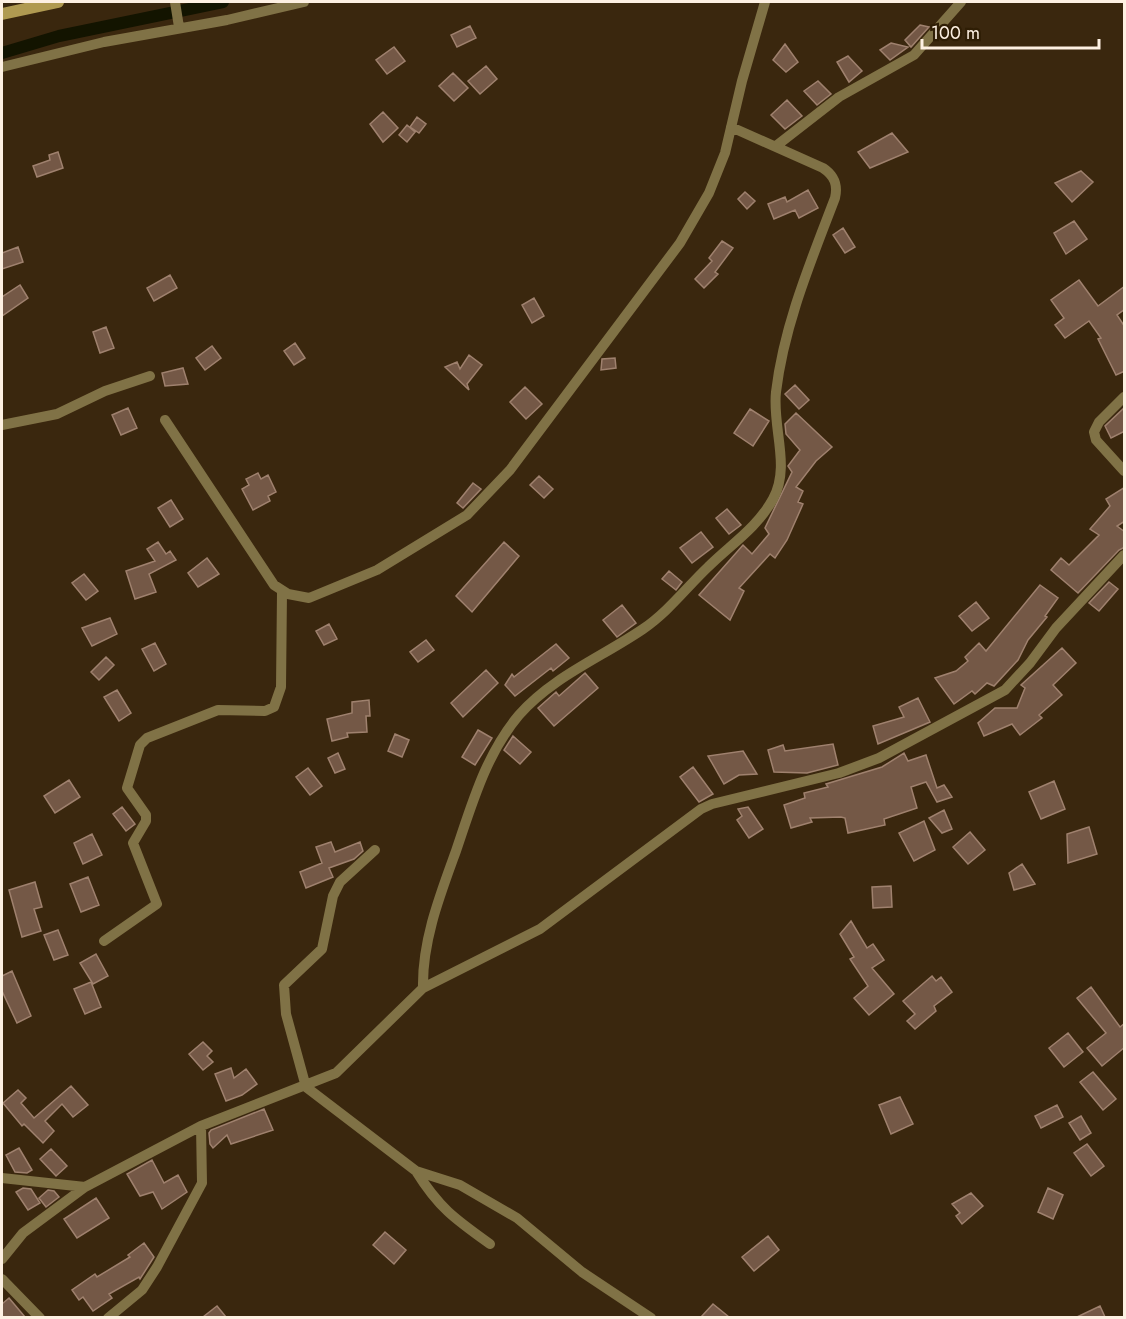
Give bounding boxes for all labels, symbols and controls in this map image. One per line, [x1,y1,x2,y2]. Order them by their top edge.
scale bar [922,12,1099,50]
text: 100 m [931,20,980,46]

